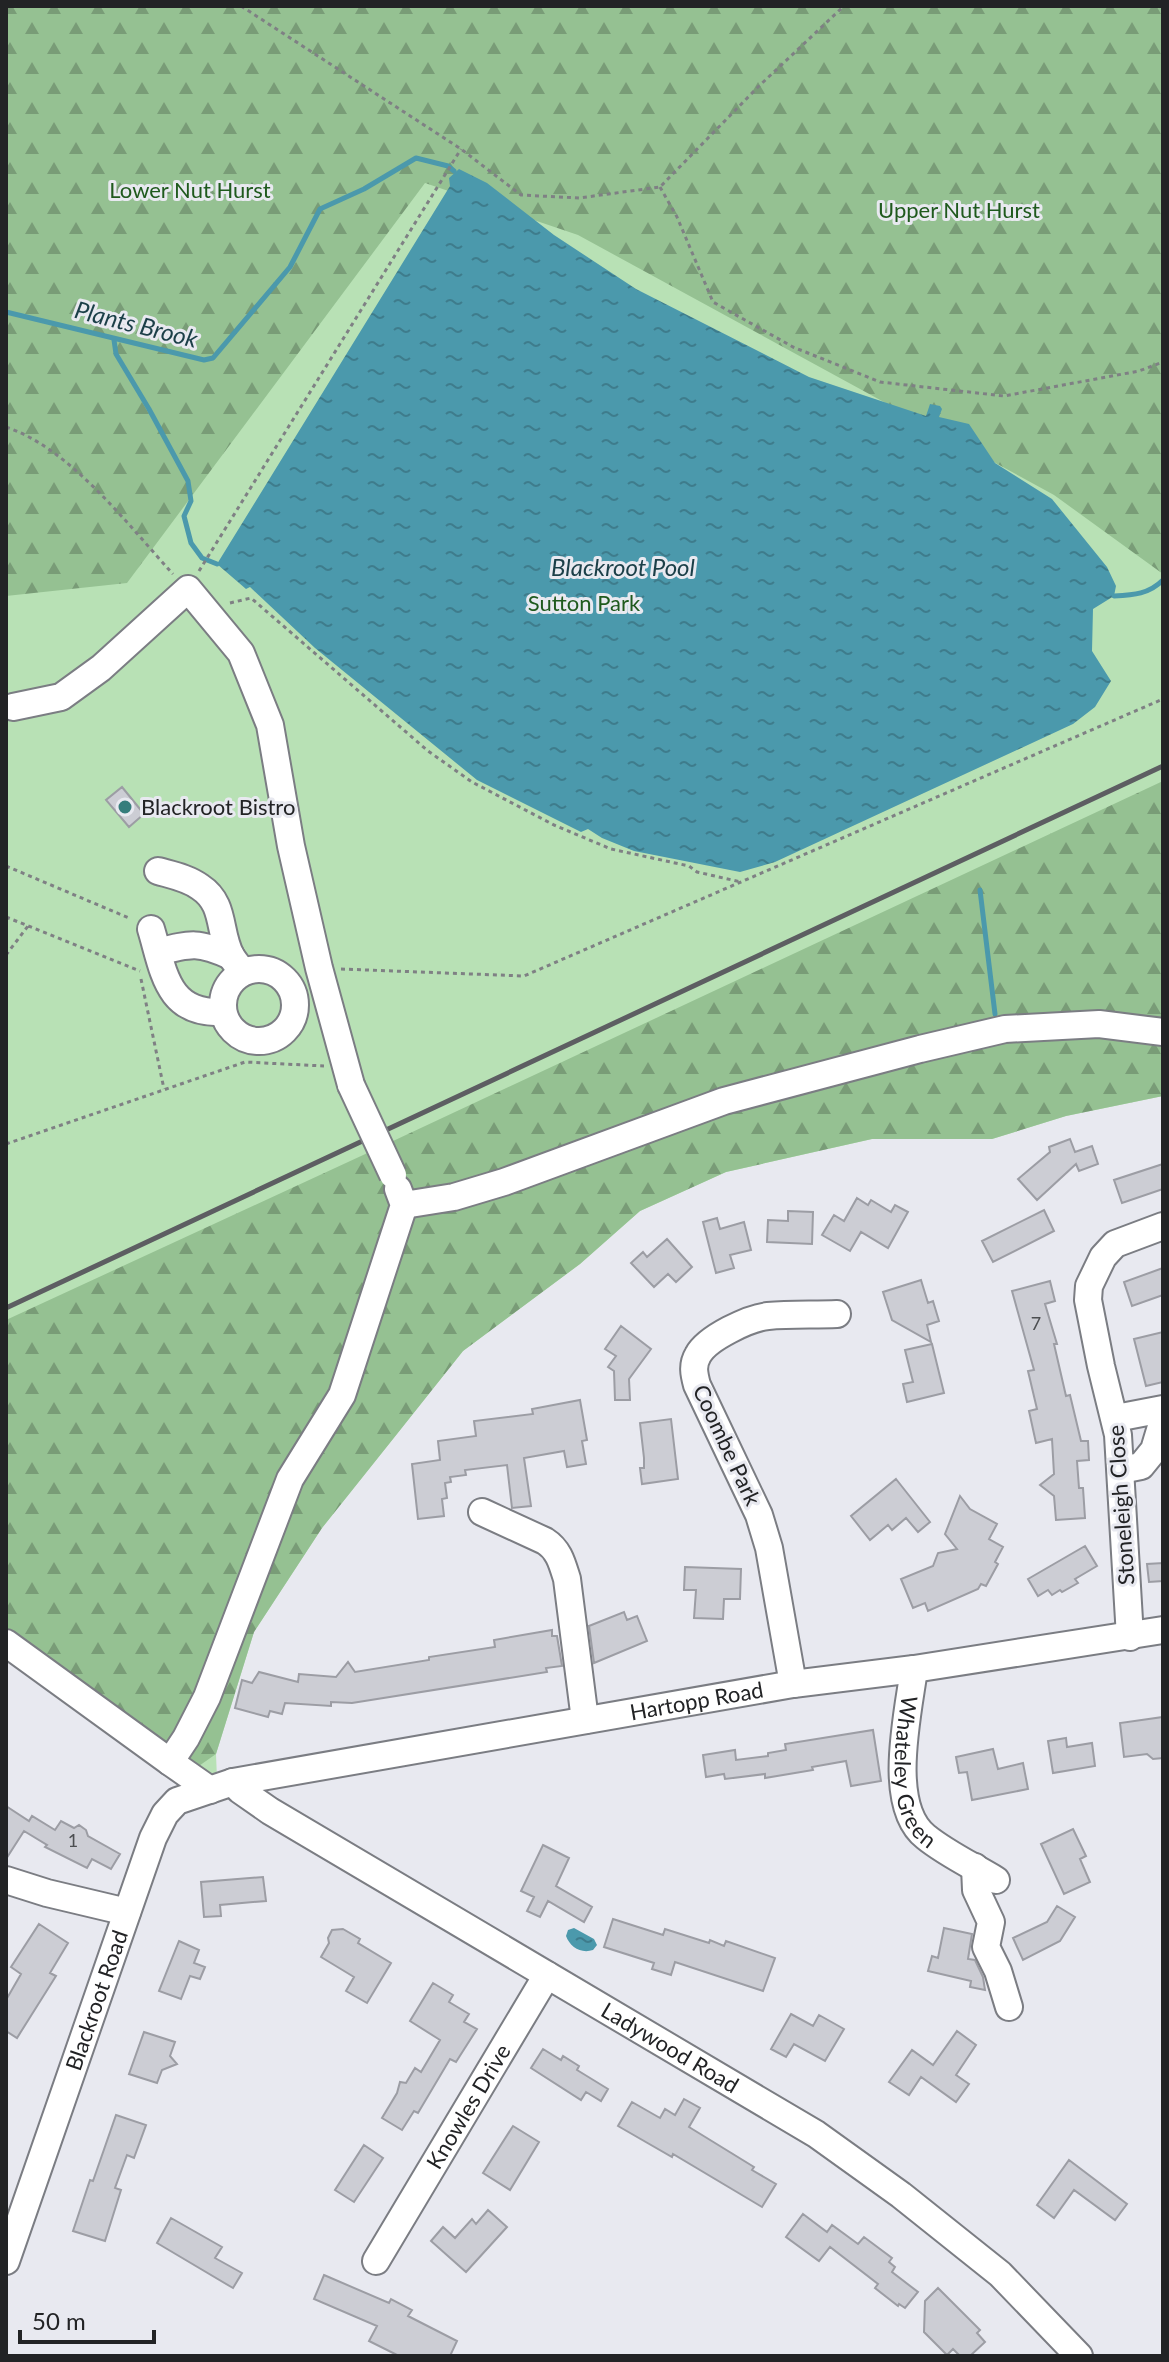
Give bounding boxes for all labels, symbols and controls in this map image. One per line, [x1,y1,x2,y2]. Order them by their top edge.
park label: Lower Nut Hurst [109,176,271,203]
park label: Upper Nut Hurst [878,196,1040,223]
water label: Plants Brook [72,294,201,353]
water label: Blackroot Pool [551,552,696,581]
park label: Sutton Park [528,589,641,616]
place label: Blackroot Bistro [141,793,295,820]
marker: Blackroot Bistro [116,798,134,816]
house number: 7 [1031,1312,1041,1334]
street label: Coombe Park [688,1380,768,1510]
street label: Stoneleigh Close [1101,1424,1140,1586]
street label: Hartopp Road [628,1675,765,1725]
street label: Whateley Green [889,1694,942,1853]
house number: 1 [68,1829,78,1851]
street label: Blackroot Road [59,1926,133,2074]
street label: Ladywood Road [597,1996,744,2098]
street label: Knowles Drive [420,2039,516,2174]
scale bar [20,2294,154,2344]
text: 50 m [32,2306,86,2335]

